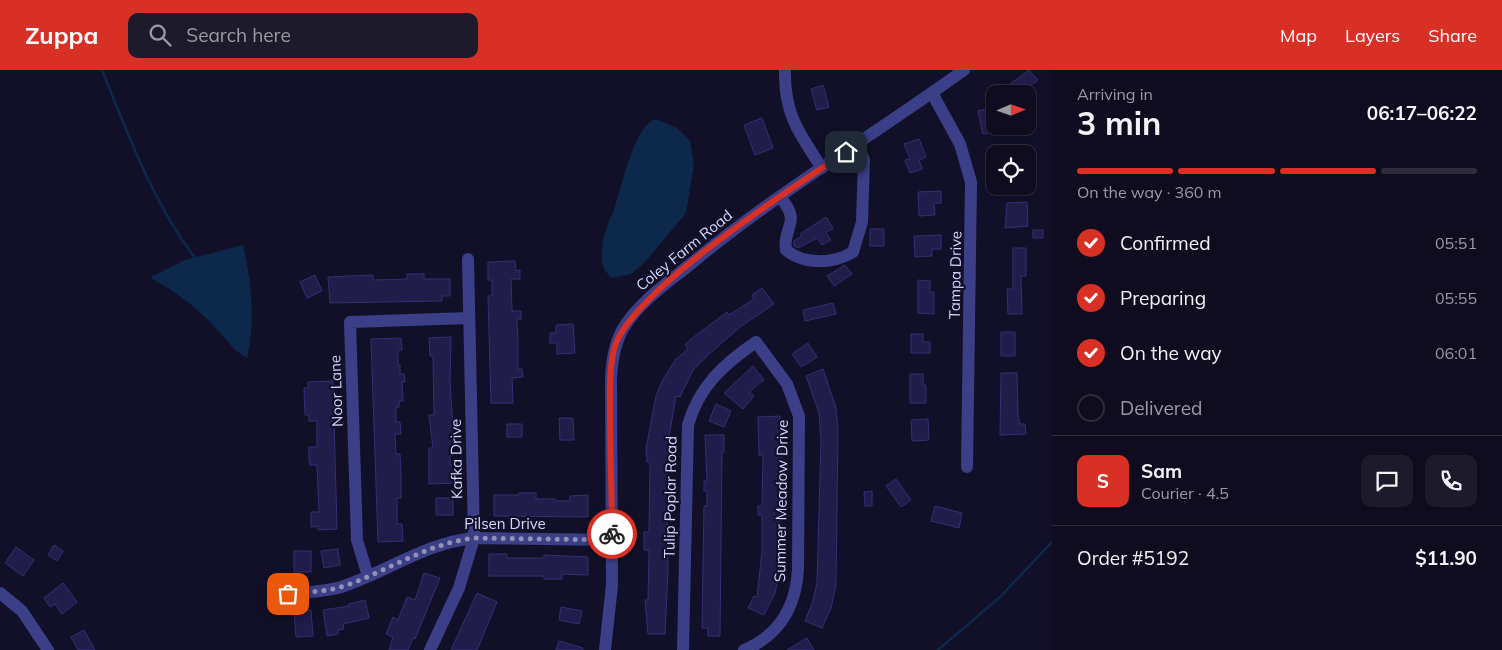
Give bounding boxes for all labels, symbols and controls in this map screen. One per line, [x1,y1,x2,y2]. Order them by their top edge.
search box [128,13,478,58]
text: Zuppa [25,20,98,50]
icon: search [146,21,174,49]
text: Search here [186,23,291,47]
text: Map [1280,24,1317,47]
text: Layers [1345,24,1400,47]
text: Share [1428,24,1477,47]
text: Arriving in [1077,84,1153,104]
north arrow [986,85,1036,135]
map controls [986,85,1036,195]
text: 06:17–06:22 [1367,101,1477,125]
text: 3 min [1077,103,1161,143]
pin [825,131,867,173]
icon: home [832,138,860,166]
button: locate [986,145,1036,195]
text: On the way · 360 m [1077,182,1222,202]
street label: Coley Farm Road [632,205,736,295]
icon: check [1077,229,1105,257]
street label: Tampa Drive [945,231,965,319]
text: Confirmed [1120,231,1211,255]
text: 05:51 [1435,233,1477,253]
icon: check [1077,284,1105,312]
text: Preparing [1120,286,1206,310]
text: 05:55 [1435,288,1477,308]
icon: check [1077,339,1105,367]
text: On the way [1120,341,1222,365]
text: 06:01 [1435,343,1477,363]
street label: Noor Lane [325,355,347,427]
text: Delivered [1120,396,1202,420]
street label: Kafka Drive [446,419,466,499]
street label: Summer Meadow Drive [770,420,792,582]
street label: Tulip Poplar Road [659,436,681,558]
button: chat [1361,455,1413,507]
button: phone [1425,455,1477,507]
text: Sam [1141,459,1182,483]
text: S [1097,469,1109,493]
text: Courier · 4.5 [1141,483,1229,503]
courier [587,509,637,559]
street label: Pilsen Drive [464,514,546,533]
icon: bike [598,520,626,548]
text: Order #5192 [1077,546,1189,570]
text: $11.90 [1415,546,1477,570]
pin [267,573,309,615]
icon: bag [274,580,302,608]

